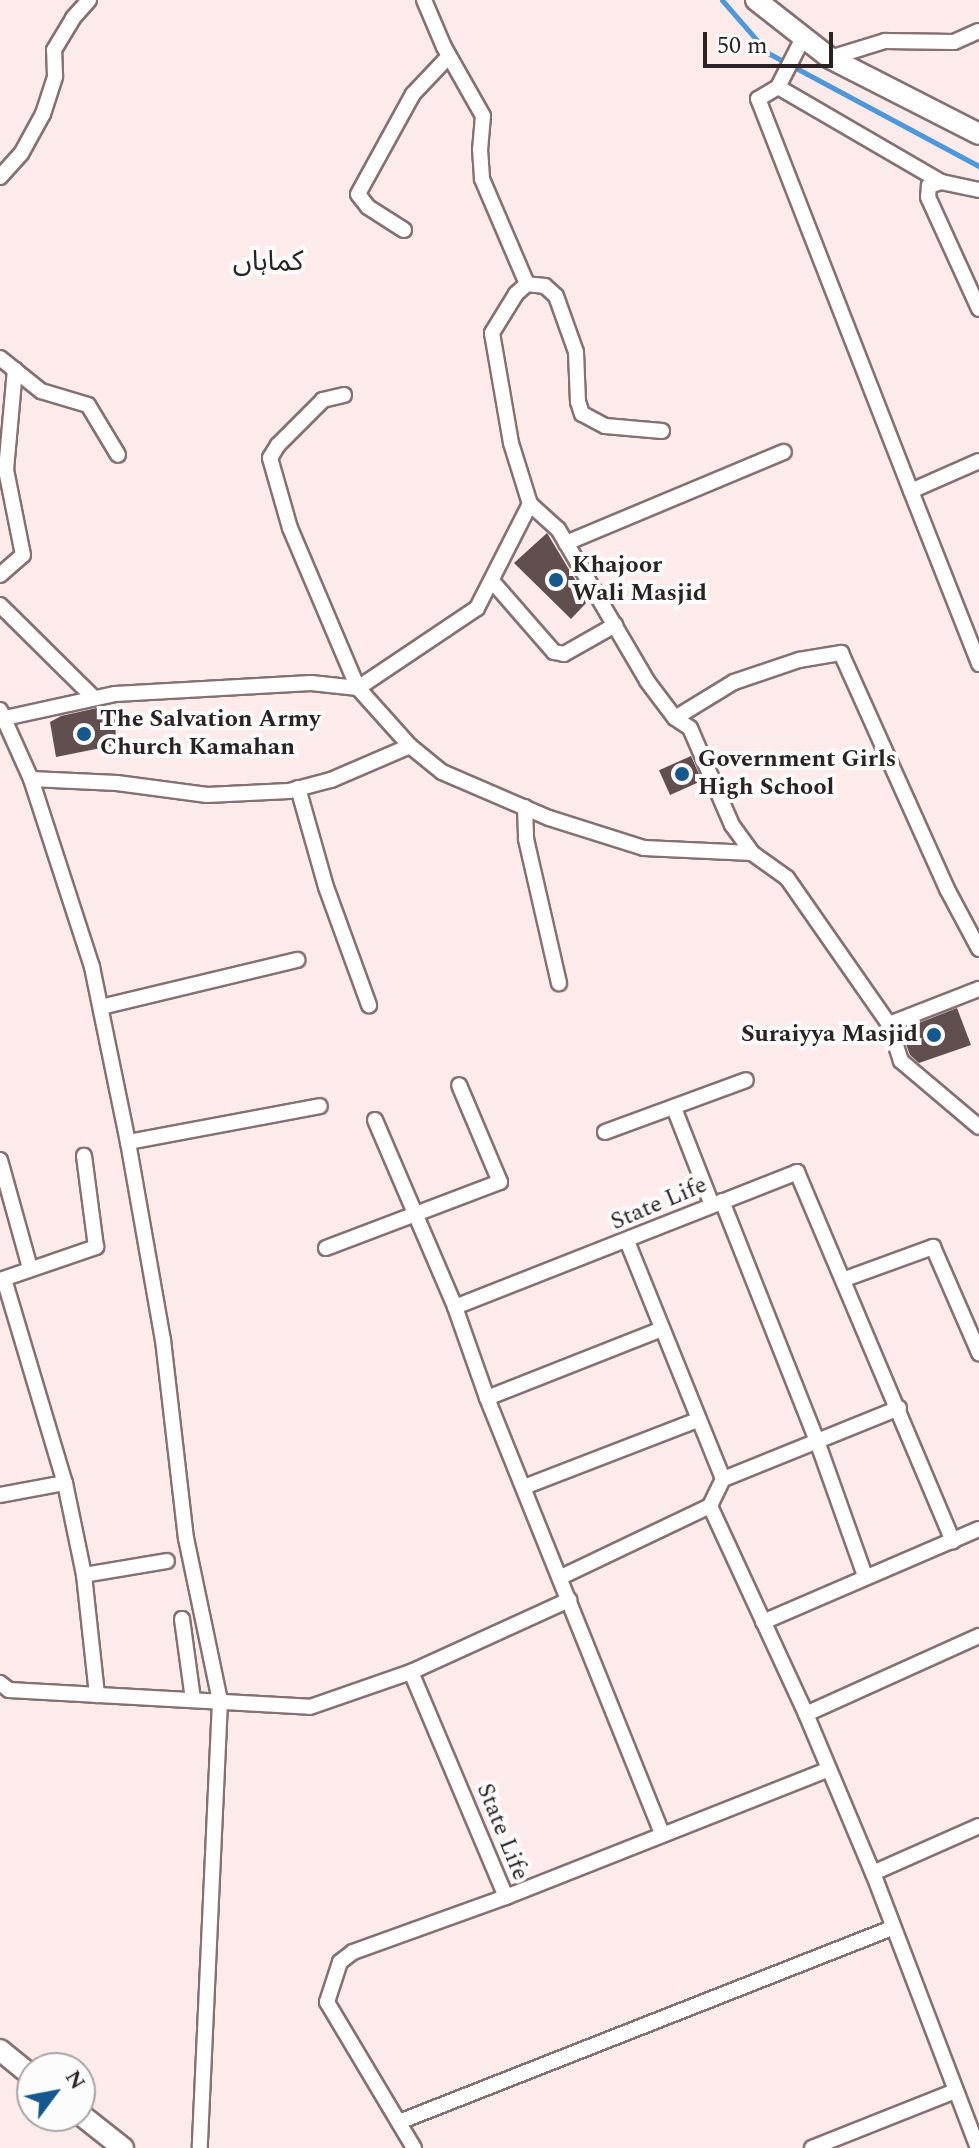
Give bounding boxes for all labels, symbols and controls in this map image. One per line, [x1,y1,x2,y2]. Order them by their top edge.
scale bar [707,16,837,66]
text: 50 m [717,28,768,64]
district label: کماہاں [233,245,303,279]
place label: Khajoor Wali Masjid [572,552,707,608]
marker: Khajoor Wali Masjid [547,571,565,589]
place label: The Salvation Army Church Kamahan [100,706,320,762]
marker: The Salvation Army Church Kamahan [75,725,93,743]
place label: Government Girls High School [698,746,896,802]
marker: Government Girls High School [673,765,691,783]
place label: Suraiyya Masjid [741,1021,918,1049]
marker: Suraiyya Masjid [925,1026,943,1044]
street label: State Life [607,1171,711,1237]
street label: State Life [470,1779,534,1885]
north arrow [16,2052,96,2132]
text: N [56,2064,94,2096]

